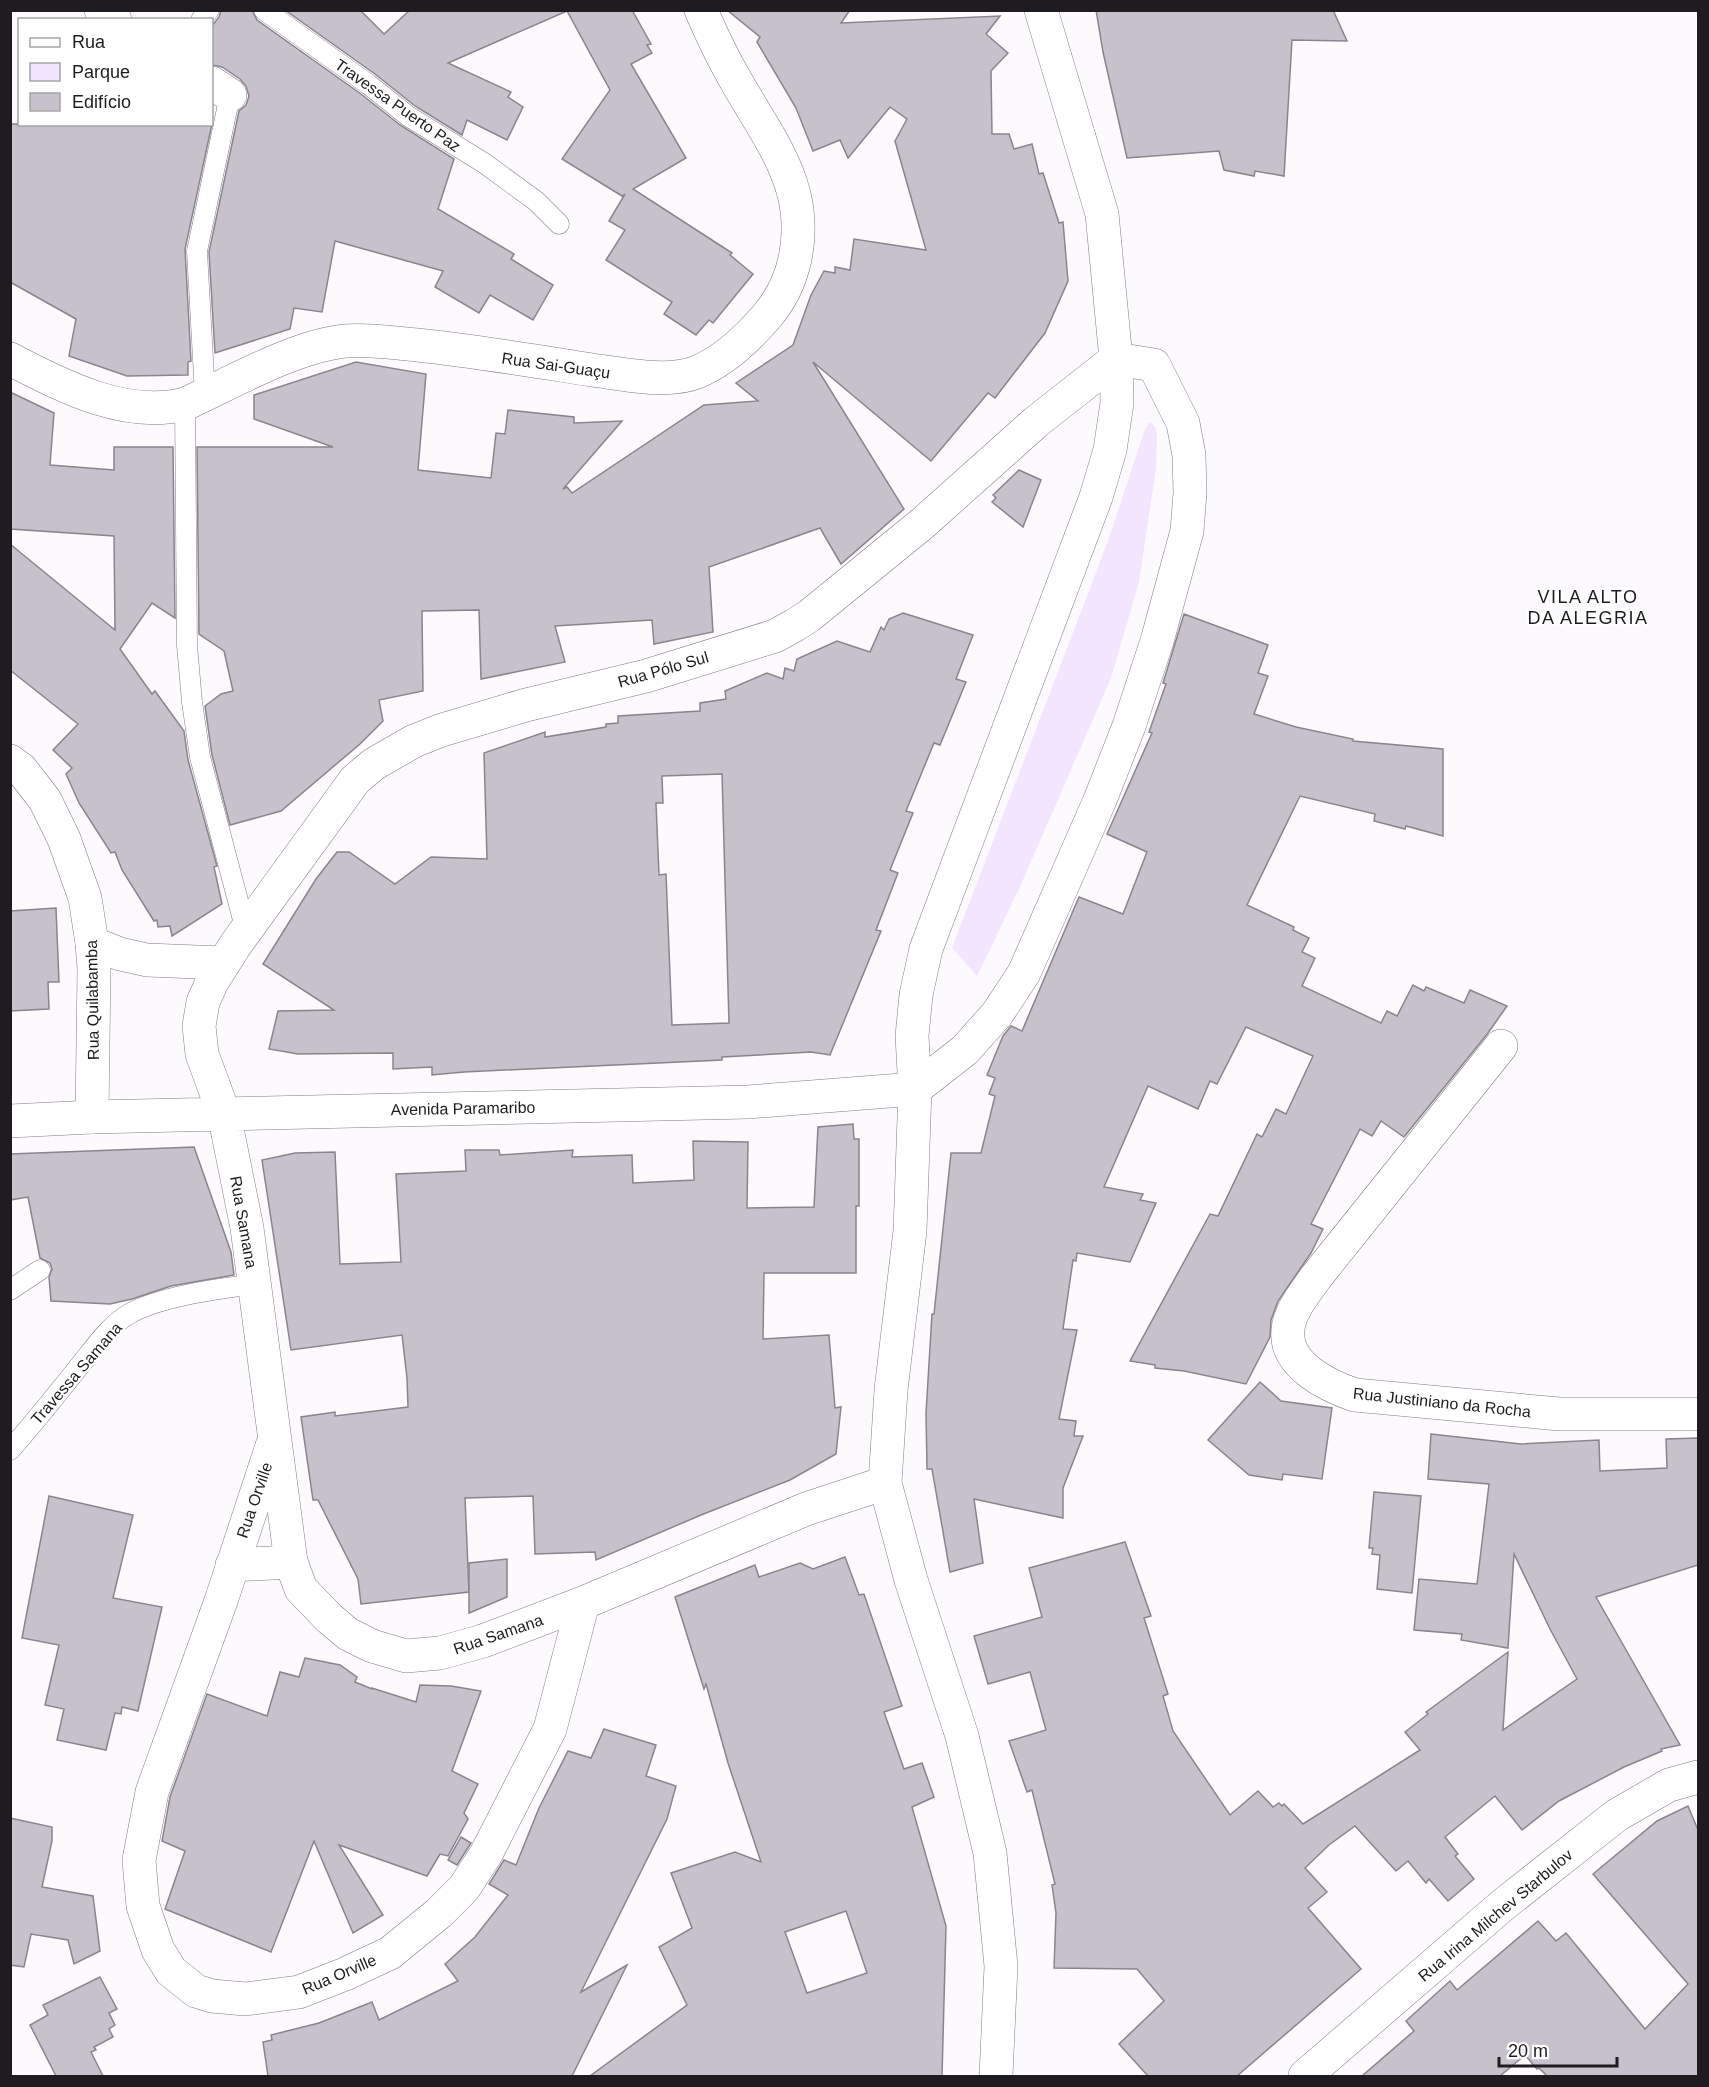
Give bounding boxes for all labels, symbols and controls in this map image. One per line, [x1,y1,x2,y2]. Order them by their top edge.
legend [18,18,213,126]
text: Rua [72,32,106,52]
street label: Travessa Puerto Paz [332,56,464,155]
text: Parque [72,62,130,82]
text: Edifício [72,92,131,112]
street label: Rua Sai-Guaçu [501,349,611,382]
district label: VILA ALTO DA ALEGRIA [1527,587,1649,628]
street label: Rua Pólo Sul [616,648,710,691]
street label: Rua Quilabamba [83,940,102,1060]
street label: Avenida Paramaribo [391,1099,536,1118]
street label: Rua Samana [227,1175,260,1270]
street label: Travessa Samana [28,1319,125,1428]
street label: Rua Justiniano da Rocha [1352,1385,1532,1420]
street label: Rua Orville [234,1460,275,1540]
street label: Rua Samana [451,1611,545,1658]
street label: Rua Irina Milchev Starbulov [1415,1846,1576,1985]
street label: Rua Orville [299,1951,379,1998]
scale bar [1499,2030,1618,2068]
text: 20 m [1508,2041,1548,2061]

